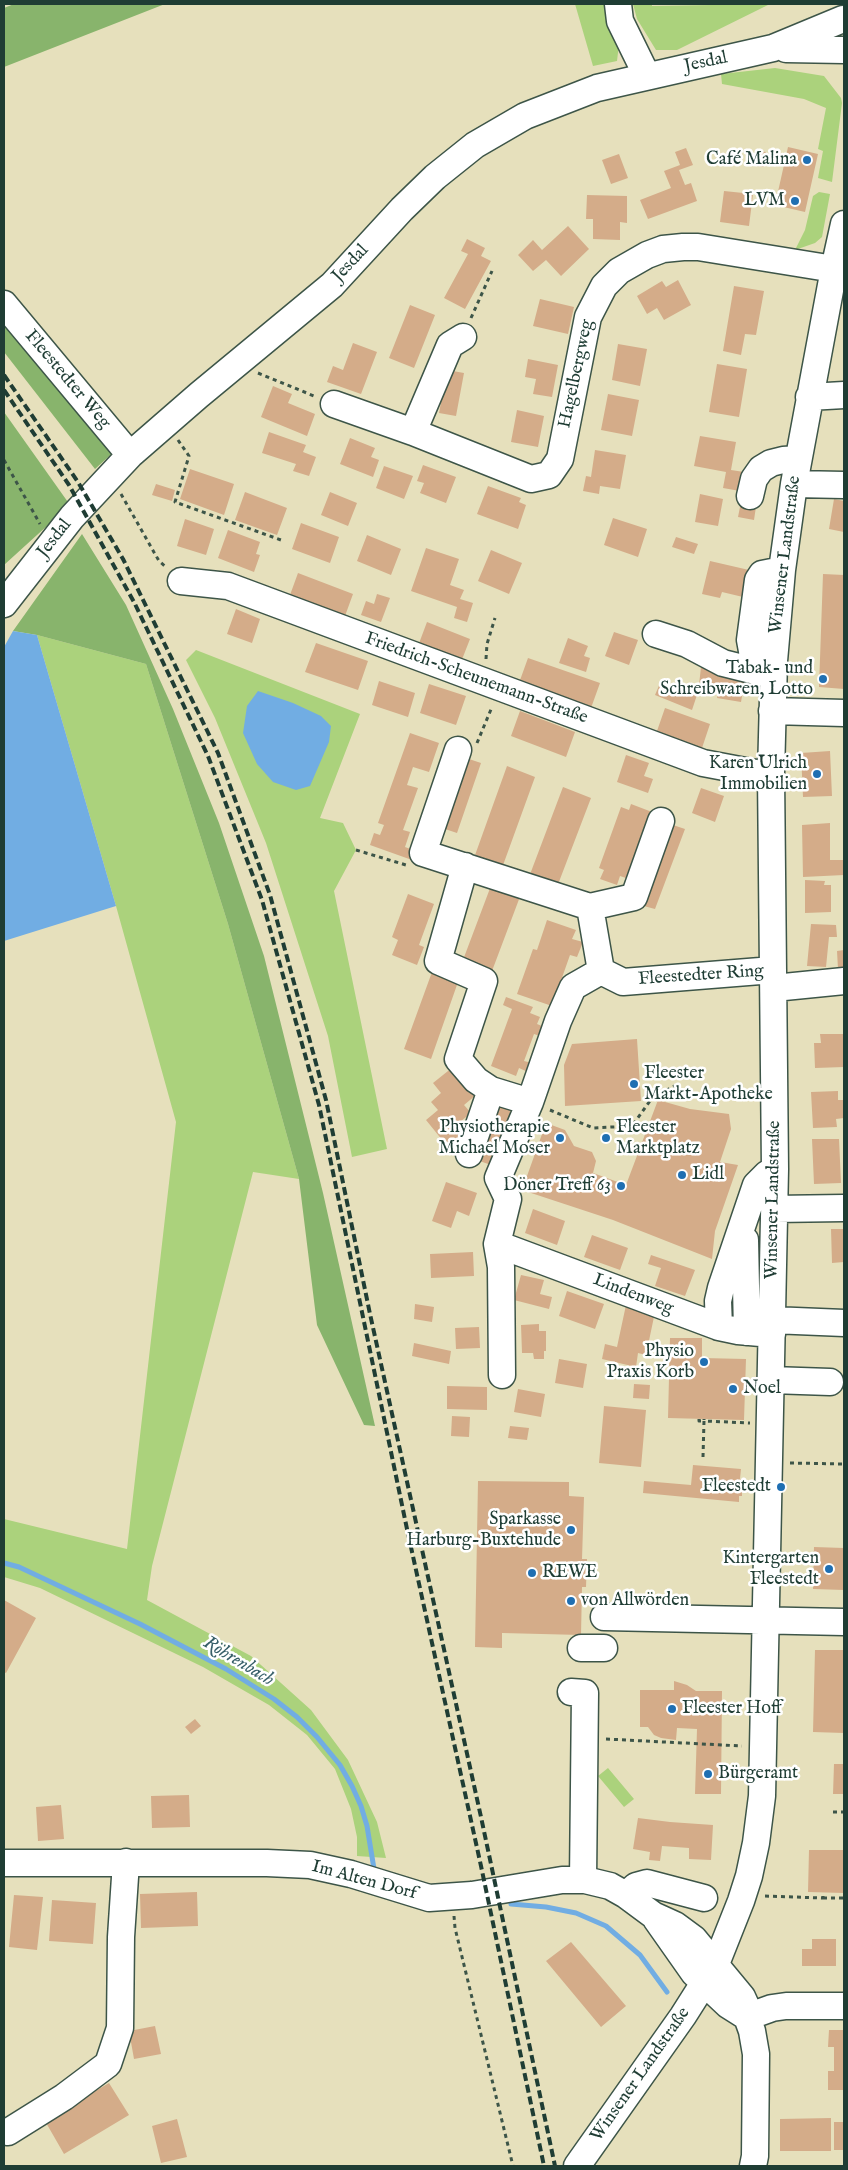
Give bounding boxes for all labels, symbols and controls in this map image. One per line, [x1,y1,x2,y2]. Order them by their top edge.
street label: Jesdal [682,48,730,78]
place label: Café Malina [706,149,797,171]
marker: Café Malina [801,154,813,166]
place label: LVM [744,190,785,212]
marker: LVM [789,195,801,207]
street label: Jesdal [328,241,374,287]
street label: Hagelbergweg [555,318,599,430]
street label: Fleestedter Weg [19,326,115,434]
street label: Winsener Landstraße [766,475,806,635]
street label: Jesdal [33,515,77,563]
street label: Friedrich-Scheunemann-Straße [361,629,591,729]
place label: Tabak- und Schreibwaren, Lotto [660,658,813,701]
marker: Tabak- und Schreibwaren, Lotto [817,673,829,685]
place label: Karen Ulrich Immobilien [709,753,807,796]
marker: Karen Ulrich Immobilien [811,768,823,780]
street label: Fleestedter Ring [637,961,765,991]
place label: Fleester Markt-Apotheke [644,1063,773,1106]
marker: Fleester Markt-Apotheke [628,1078,640,1090]
place label: Physiotherapie Michael Moser [438,1117,550,1160]
place label: Fleester Marktplatz [616,1117,700,1160]
street label: Winsener Landstraße [762,1120,786,1280]
marker: Physiotherapie Michael Moser [554,1132,566,1144]
marker: Fleester Marktplatz [600,1132,612,1144]
place label: Lidl [692,1164,724,1186]
marker: Lidl [676,1169,688,1181]
place label: Döner Treff 63 [503,1175,611,1197]
marker: Döner Treff 63 [615,1180,627,1192]
street label: Lindenweg [590,1270,676,1320]
place label: Physio Praxis Korb [607,1341,694,1384]
marker: Physio Praxis Korb [698,1356,710,1368]
place label: Noel [743,1378,781,1400]
marker: Noel [727,1383,739,1395]
place label: Fleestedt [702,1476,771,1498]
marker: Fleestedt [775,1481,787,1493]
place label: Sparkasse Harburg-Buxtehude [406,1509,561,1552]
marker: Sparkasse Harburg-Buxtehude [565,1524,577,1536]
place label: Kintergarten Fleestedt [722,1548,819,1590]
place label: REWE [542,1562,598,1584]
marker: Kintergarten Fleestedt [823,1563,835,1575]
marker: REWE [526,1567,538,1579]
place label: von Allwörden [581,1590,689,1612]
marker: von Allwörden [565,1595,577,1607]
water label: Röhrenbach [199,1632,277,1692]
place label: Fleester Hoff [682,1698,782,1720]
marker: Fleester Hoff [666,1703,678,1715]
place label: Bürgeramt [718,1763,798,1785]
marker: Bürgeramt [702,1768,714,1780]
street label: Im Alten Dorf [309,1857,419,1905]
street label: Winsener Landstraße [587,2004,695,2146]

